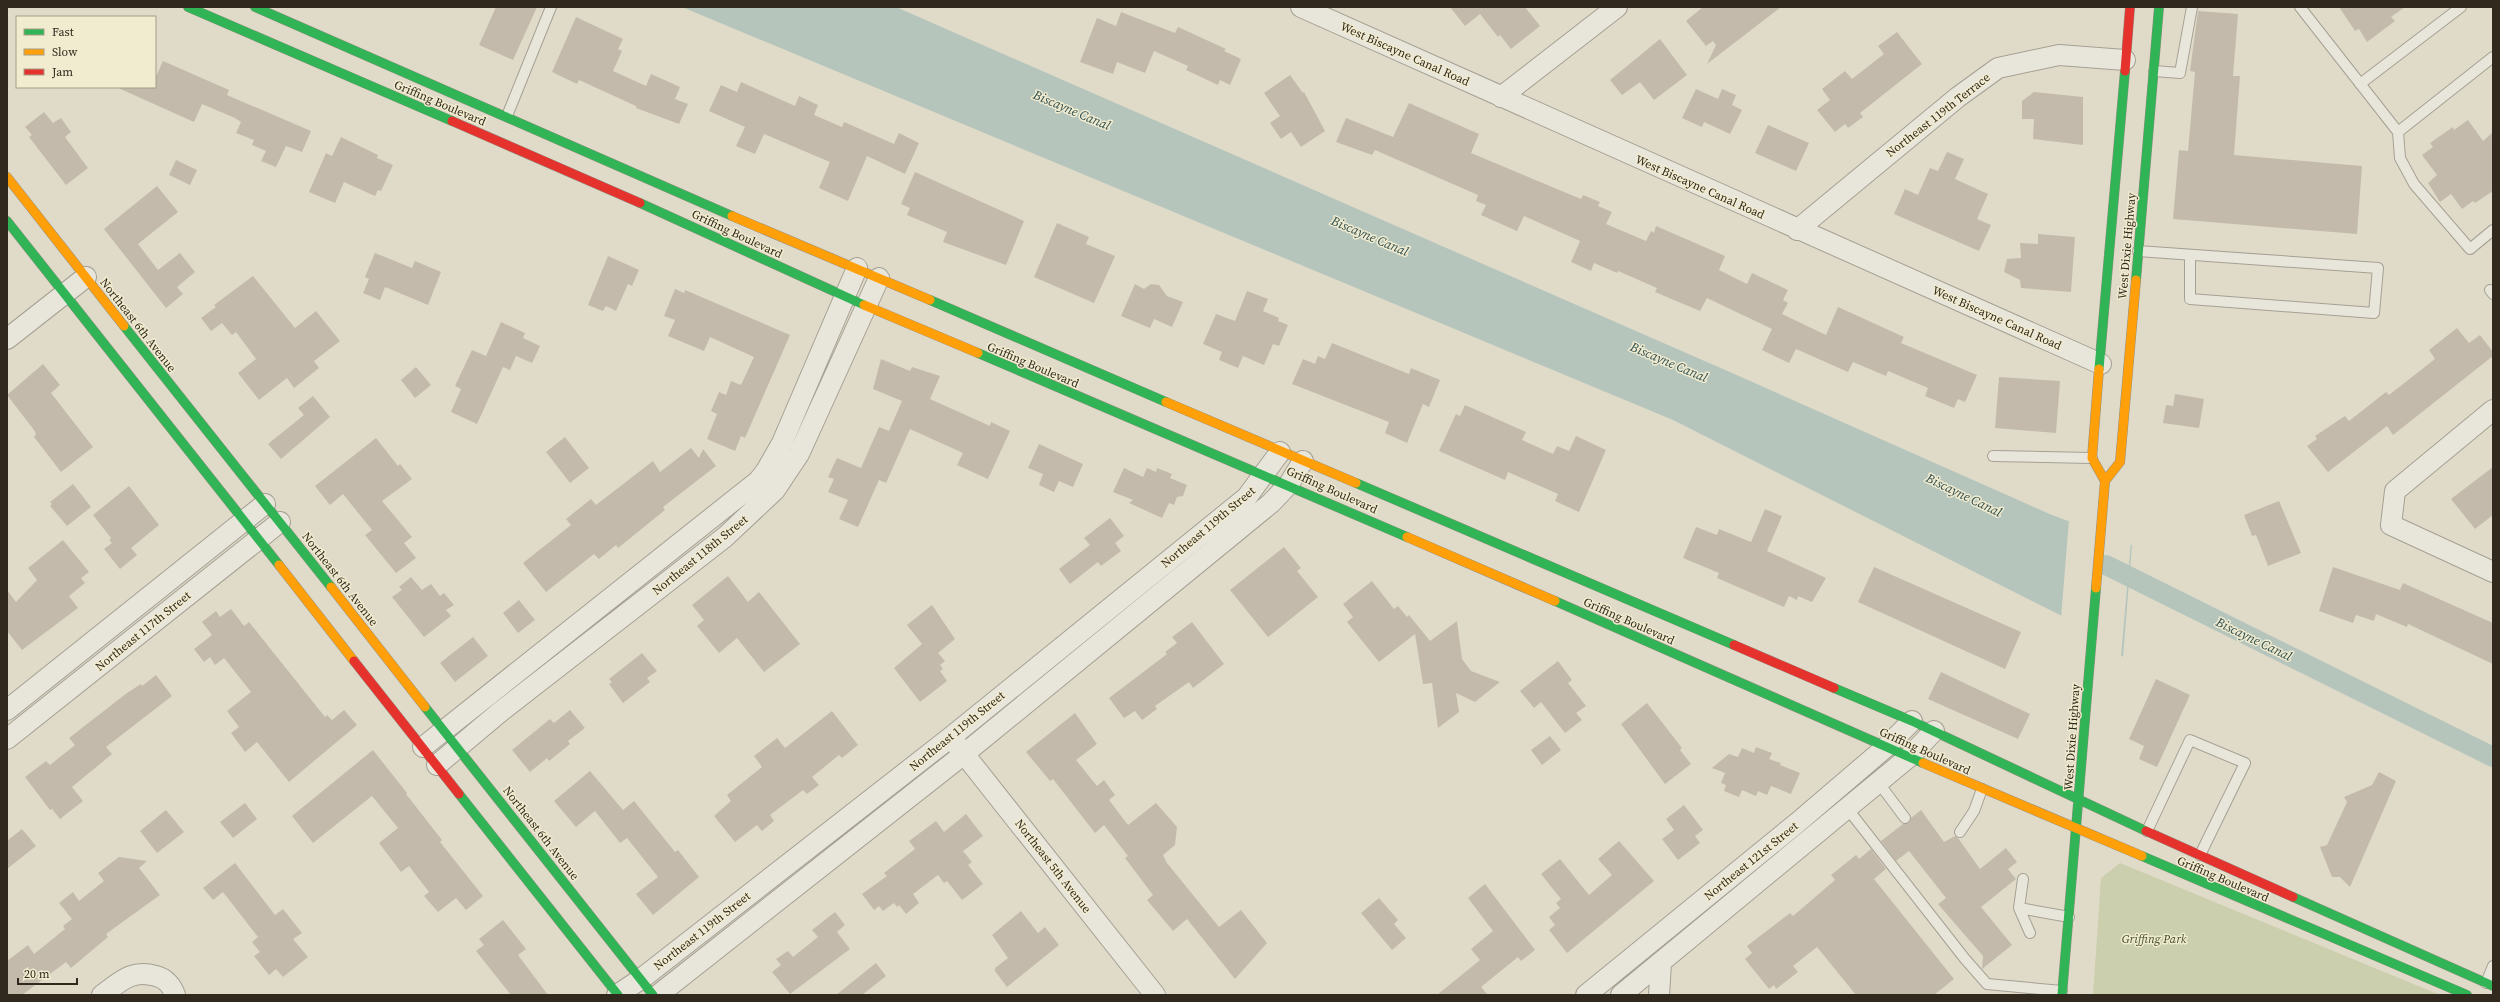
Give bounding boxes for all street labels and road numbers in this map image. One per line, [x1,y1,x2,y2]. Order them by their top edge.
street label: West Biscayne Canal Road [1338,18,1472,90]
street label: Northeast 119th Terrace [1883,69,1993,161]
street label: Griffing Boulevard [392,76,489,130]
street label: West Biscayne Canal Road [1633,151,1767,223]
street label: West Dixie Highway [2114,191,2140,300]
street label: Griffing Boulevard [689,206,785,262]
street label: Northeast 6th Avenue [96,275,180,375]
street label: West Biscayne Canal Road [1930,282,2064,354]
street label: Griffing Boulevard [985,338,1082,392]
street label: Griffing Boulevard [1284,463,1380,517]
street label: Northeast 119th Street [1157,483,1259,571]
street label: Northeast 118th Street [649,511,751,599]
street label: Northeast 6th Avenue [298,529,382,629]
street label: Northeast 117th Street [92,587,194,675]
street label: Griffing Boulevard [1581,594,1677,648]
street label: West Dixie Highway [2060,682,2084,791]
street label: Northeast 119th Street [906,687,1008,775]
street label: Griffing Boulevard [1877,724,1973,778]
street label: Northeast 6th Avenue [499,783,583,883]
street label: Northeast 5th Avenue [1011,816,1095,916]
street label: Northeast 121st Street [1701,818,1801,904]
street label: Griffing Boulevard [2175,852,2272,906]
street label: Northeast 119th Street [650,888,754,974]

